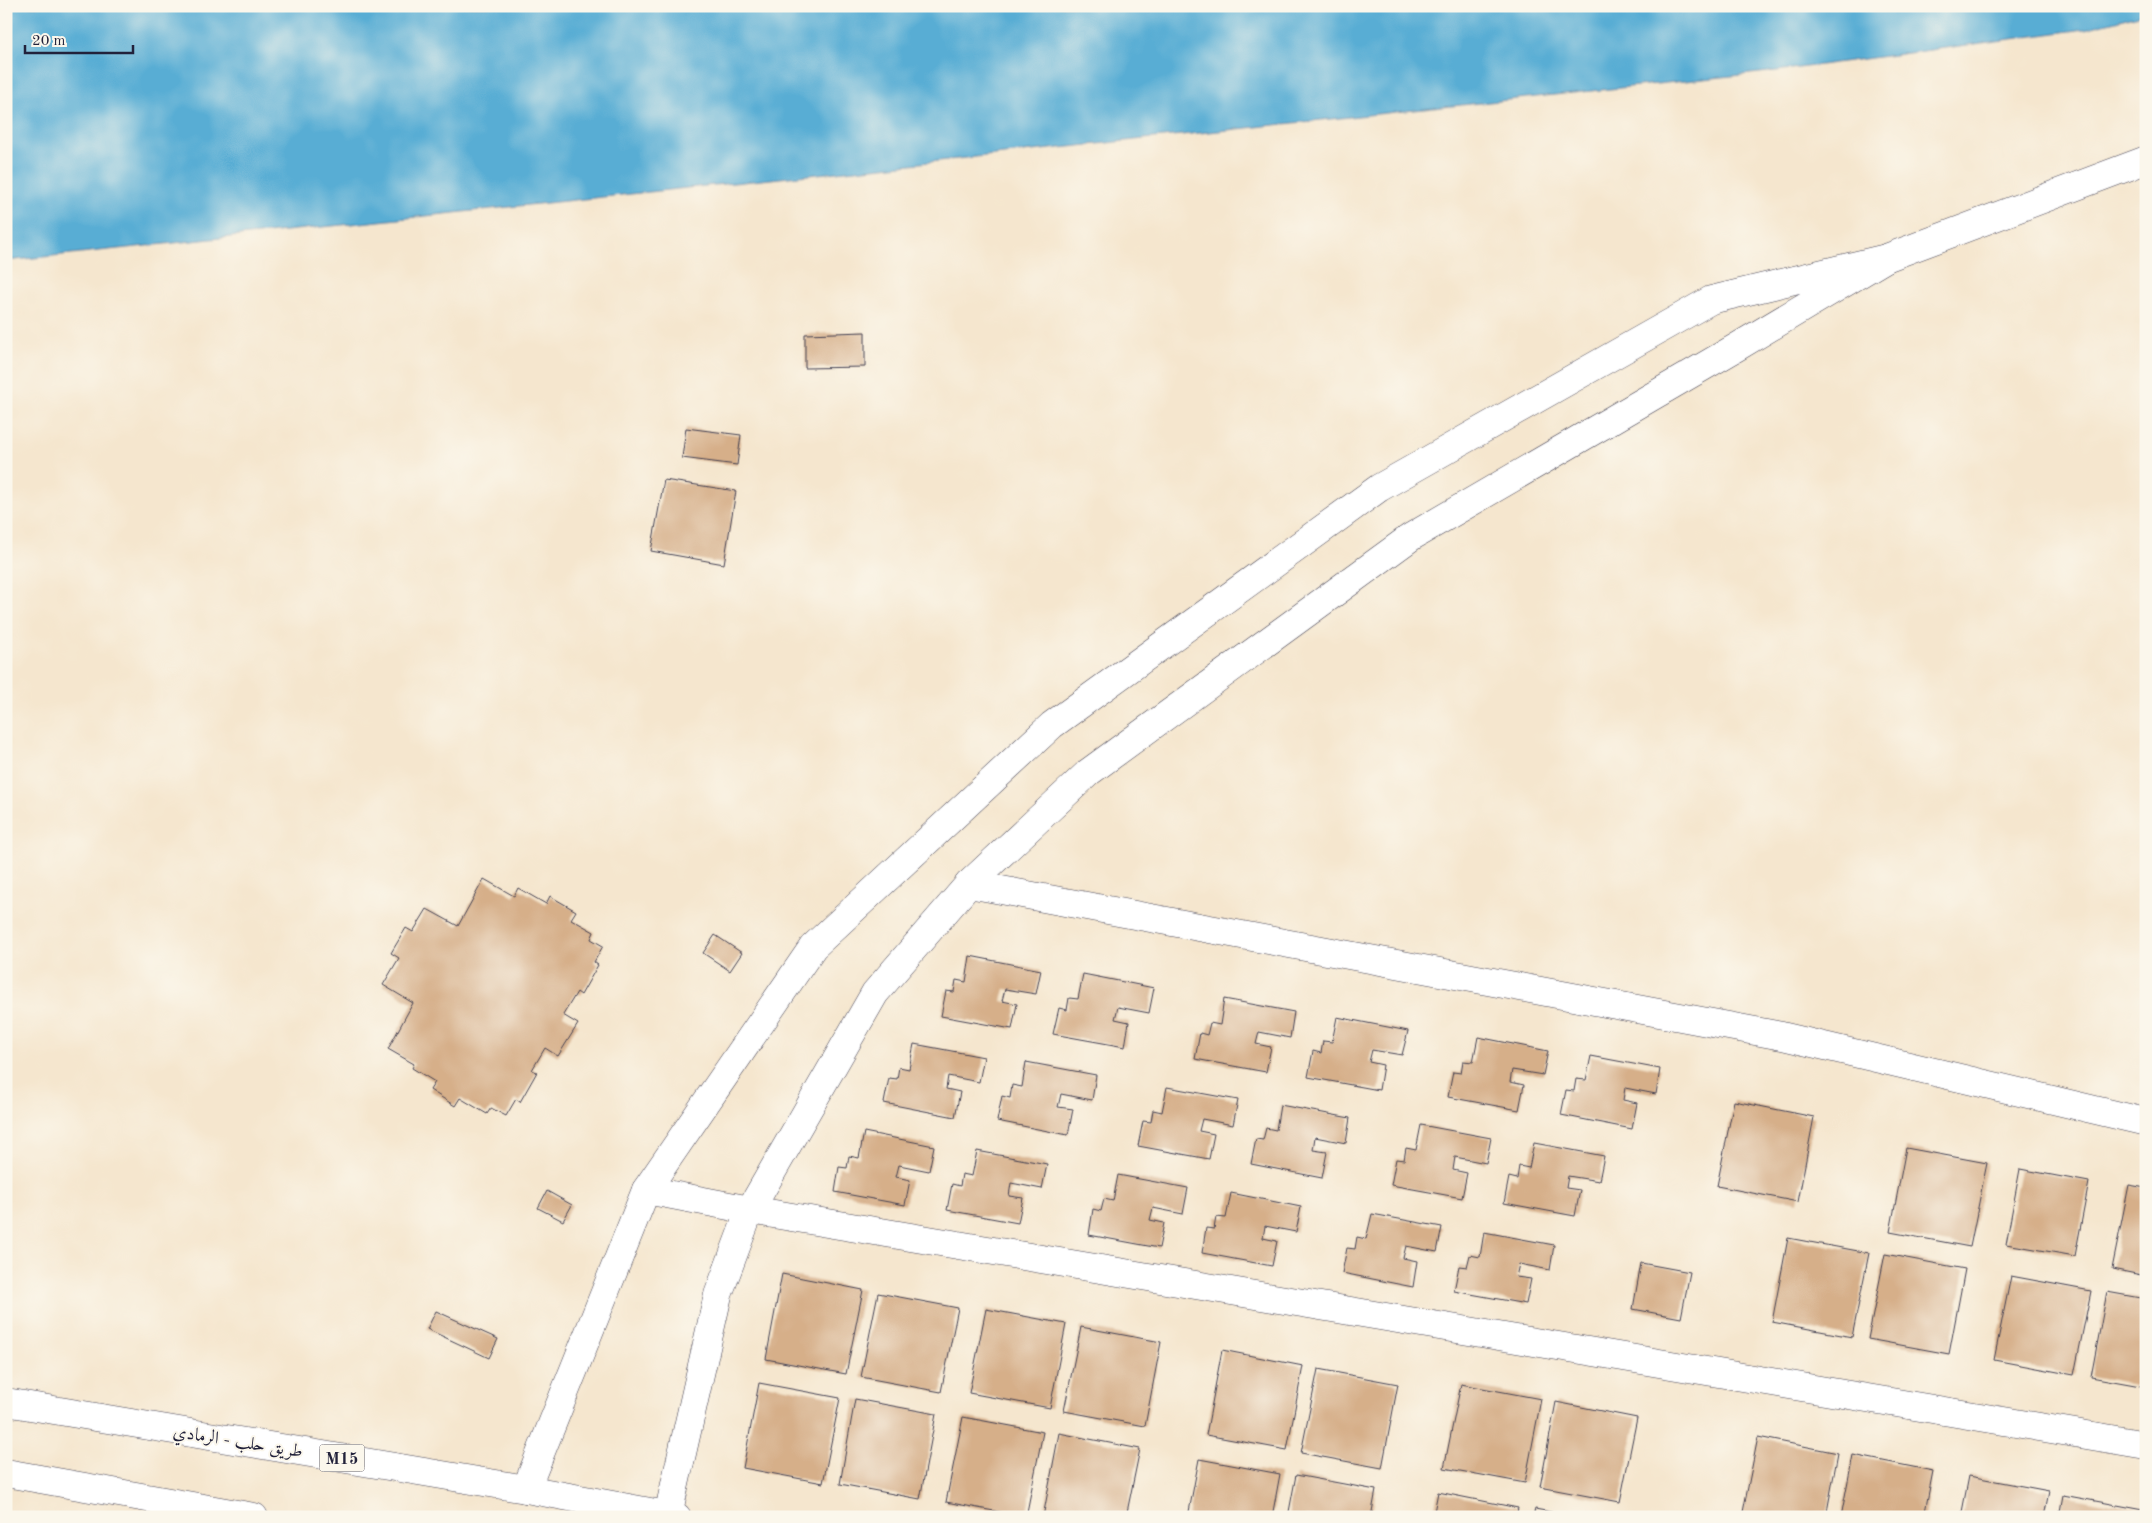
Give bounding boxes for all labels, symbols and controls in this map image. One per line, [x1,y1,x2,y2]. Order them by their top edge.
scale bar [25,22,132,54]
text: 20 m [32,34,66,49]
street label: طريق حلب - الرمادي [171,1423,304,1466]
road number: M15 [320,1445,364,1472]

